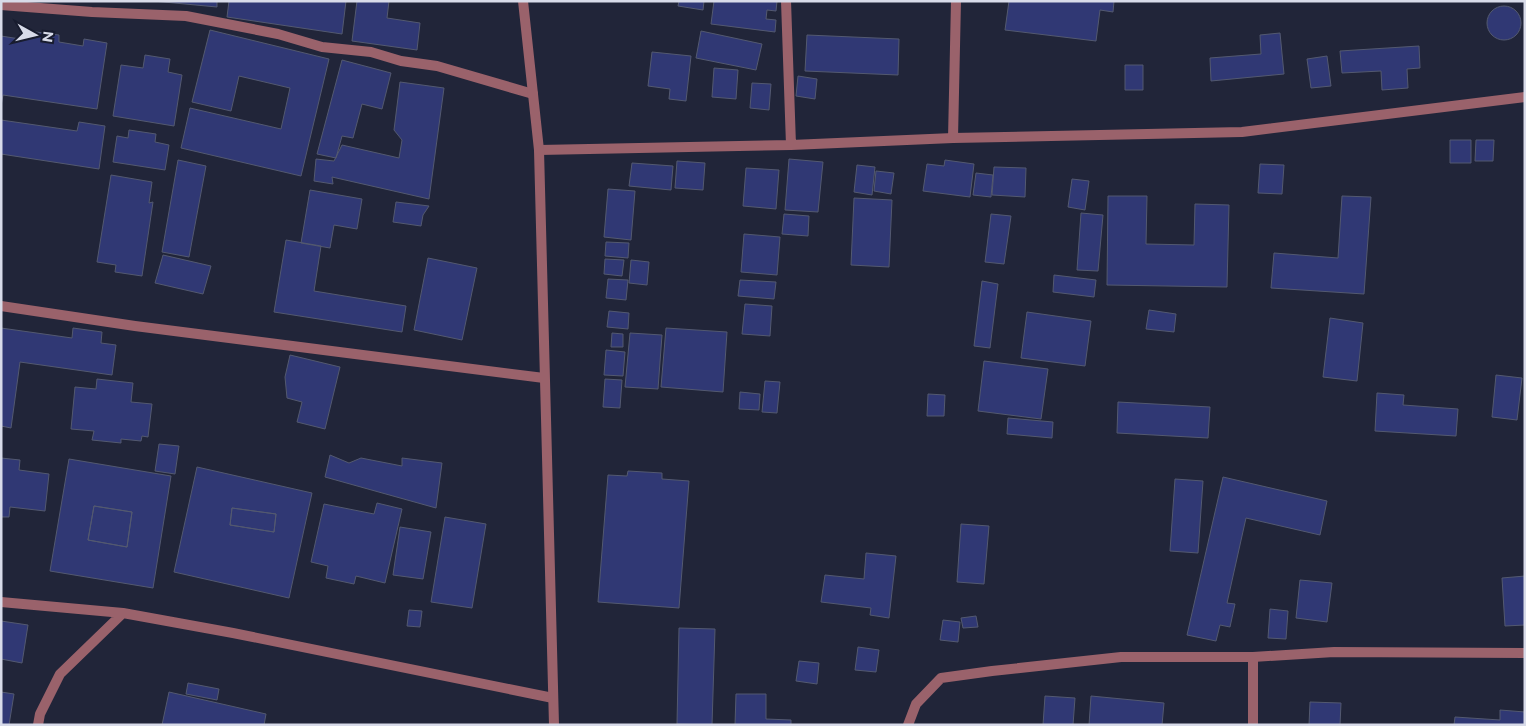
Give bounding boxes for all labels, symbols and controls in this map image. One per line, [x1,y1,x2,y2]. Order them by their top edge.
north arrow [10,10,60,60]
text: N [38,30,58,44]

